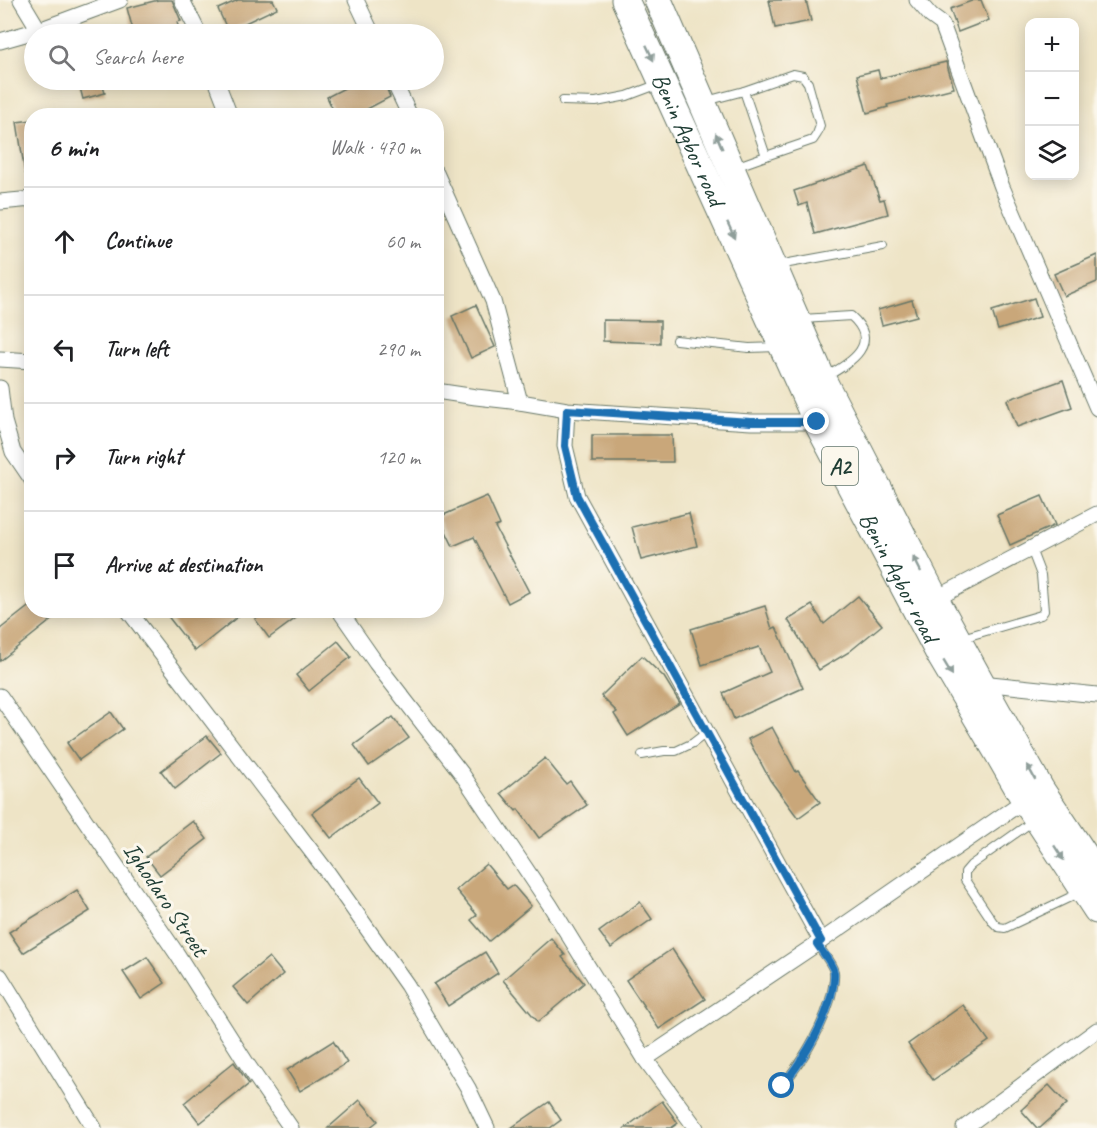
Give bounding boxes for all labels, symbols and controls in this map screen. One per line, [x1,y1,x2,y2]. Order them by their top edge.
map controls [1025,18,1079,180]
button: + [1025,18,1079,72]
search box [24,24,444,90]
icon: search [45,41,78,74]
text: Search here [93,43,183,71]
one-way arrow [645,45,654,62]
street label: Benin Agbor road [645,68,733,214]
button: − [1025,72,1079,126]
button: layers [1025,126,1079,180]
text: 6 min [48,131,98,164]
one-way arrow [714,132,723,150]
text: Walk · 470 m [330,135,420,160]
one-way arrow [726,222,735,239]
icon: ahead [48,225,81,258]
text: Continue [105,227,171,255]
text: 60 m [386,229,420,254]
icon: left [48,333,81,366]
text: Turn left [105,335,169,363]
text: 290 m [377,337,420,362]
route end [803,408,829,434]
icon: right [48,441,81,474]
text: Turn right [105,443,182,471]
text: 120 m [377,445,420,470]
road number: A2 [822,447,858,485]
street label: Benin Agbor road [852,507,947,650]
icon: arrive [48,549,81,582]
text: Arrive at destination [105,551,262,579]
one-way arrow [913,556,922,573]
one-way arrow [942,660,953,676]
one-way arrow [1026,764,1036,781]
street label: Ighodaro Street [117,836,216,963]
one-way arrow [1054,845,1065,861]
route start [768,1072,794,1098]

